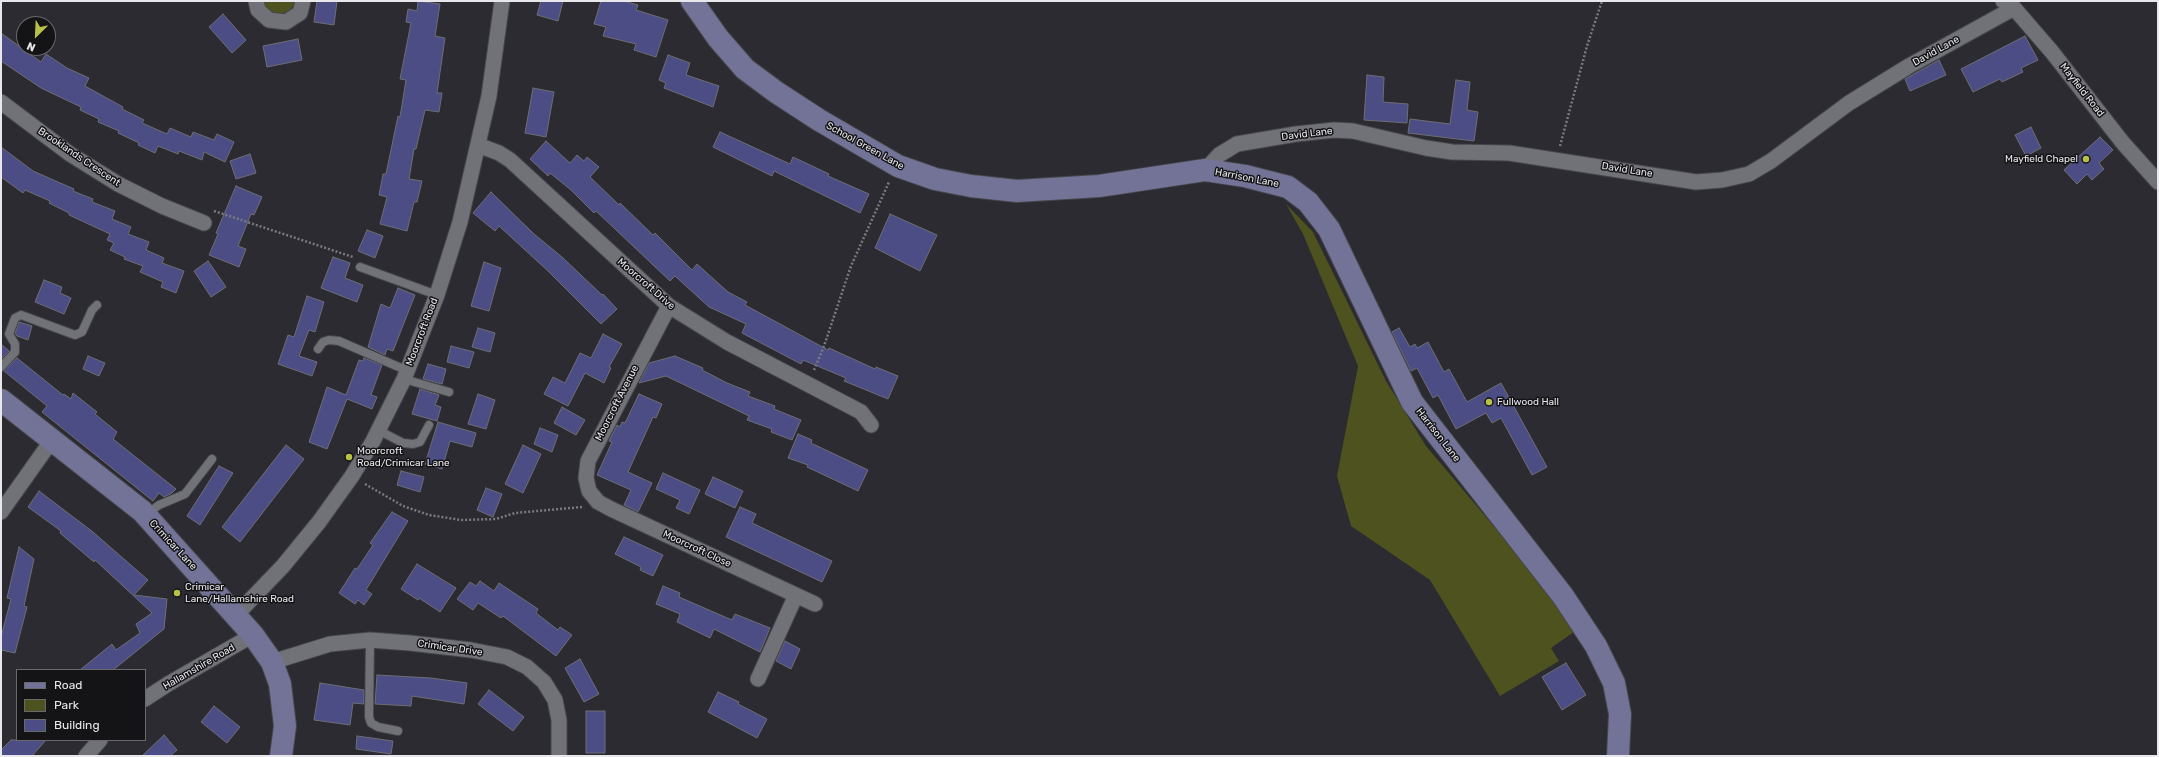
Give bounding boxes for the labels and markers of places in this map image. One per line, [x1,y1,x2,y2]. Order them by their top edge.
place label: Mayfield Chapel [2005,153,2078,165]
marker: Mayfield Chapel [2081,154,2091,164]
place label: Fullwood Hall [1497,396,1559,408]
marker: Fullwood Hall [1484,397,1494,407]
place label: Moorcroft Road/Crimicar Lane [357,445,450,468]
marker: Moorcroft Road/Crimicar Lane [344,452,354,462]
place label: Crimicar Lane/Hallamshire Road [185,581,294,604]
marker: Crimicar Lane/Hallamshire Road [172,588,182,598]

